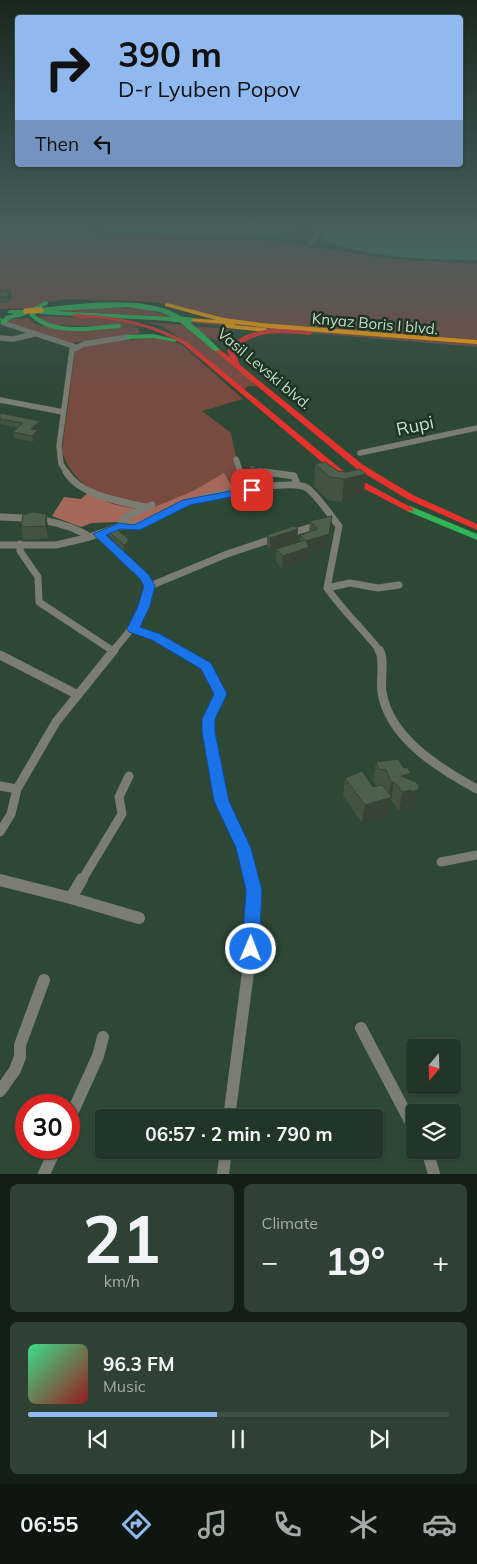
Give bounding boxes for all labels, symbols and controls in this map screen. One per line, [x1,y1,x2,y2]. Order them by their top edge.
text: 390 m [118,32,222,76]
icon: right [35,35,100,100]
text: D-r Lyuben Popov [118,75,301,103]
icon: left [89,130,117,158]
text: Then [35,132,79,156]
street label: Knyaz Boris I blvd. [311,309,439,338]
street label: Vasil Levski blvd. [214,324,315,413]
street label: Rupi [394,410,436,441]
pin [231,469,273,511]
icon: arrive [238,476,266,504]
position arrow [224,922,276,974]
north arrow [406,1039,461,1094]
map controls [406,1039,461,1159]
speed limit sign: 30 [15,1094,80,1159]
button: layers [406,1104,461,1159]
text: 06:57 · 2 min · 790 m [145,1122,333,1146]
text: 21 [83,1198,161,1279]
text: Climate [262,1213,318,1233]
text: 19° [325,1237,385,1285]
text: − [262,1244,278,1279]
text: + [432,1244,449,1279]
text: km/h [104,1271,140,1291]
text: 96.3 FM [103,1352,175,1376]
text: Music [103,1376,146,1396]
icon: previous [84,1425,112,1453]
icon: pause [224,1425,252,1453]
icon: next [365,1425,393,1453]
icon: directions [119,1507,154,1542]
icon: music [195,1507,230,1542]
icon: phone [270,1507,305,1542]
icon: climate [346,1507,381,1542]
icon: car [422,1507,457,1542]
text: 06:55 [20,1510,79,1538]

